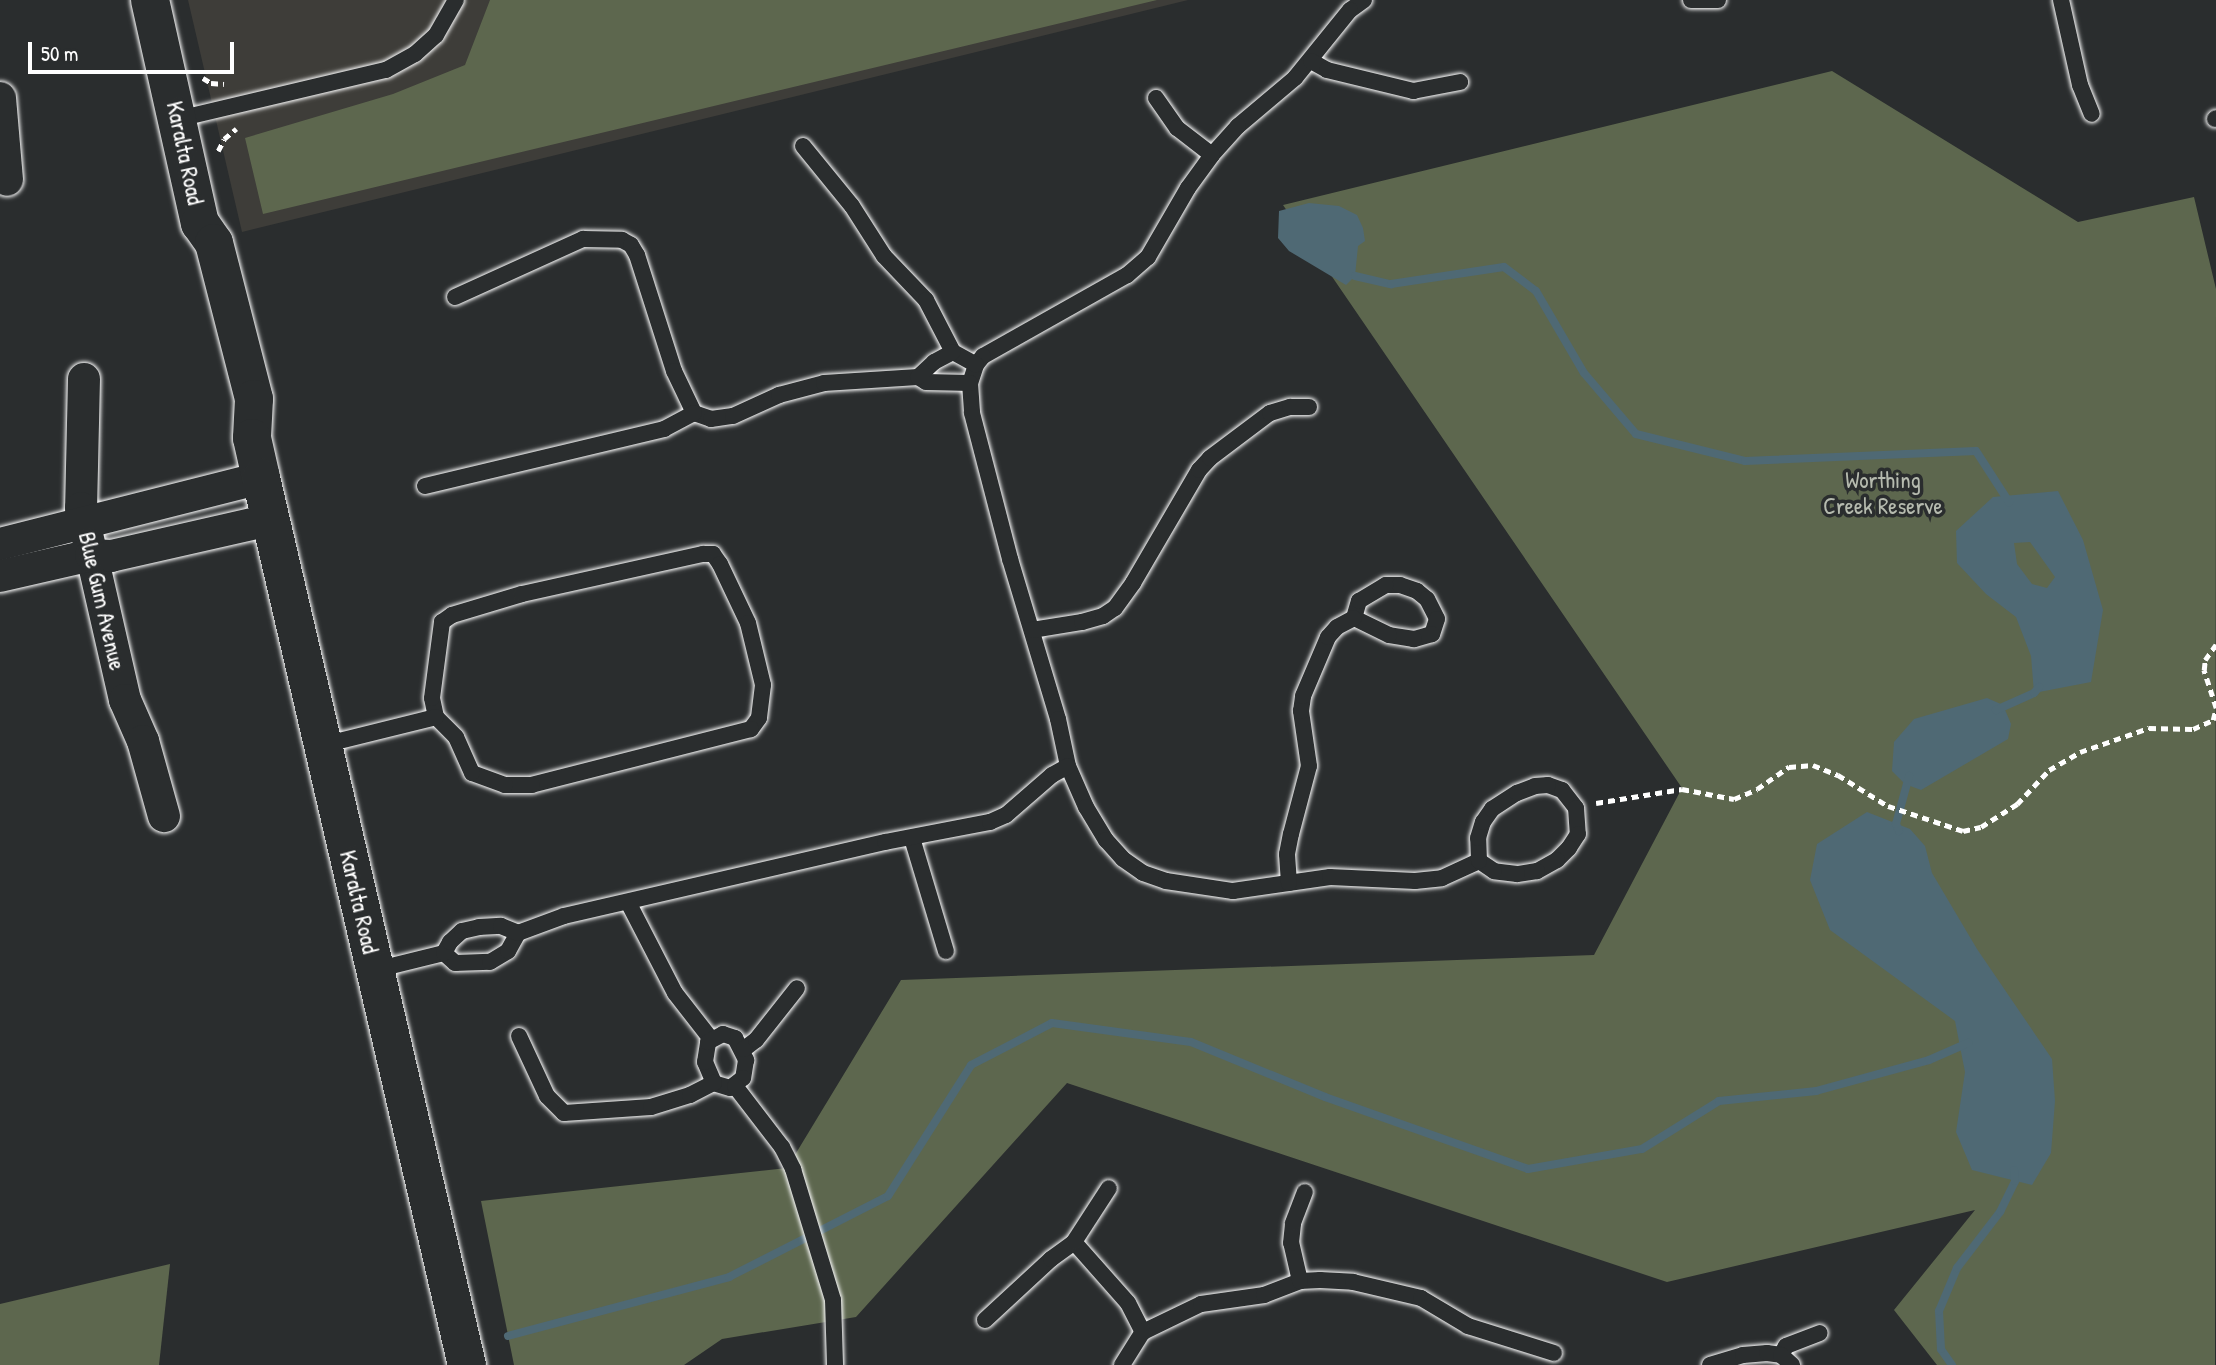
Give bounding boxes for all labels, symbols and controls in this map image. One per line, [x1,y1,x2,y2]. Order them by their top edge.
scale bar [32,28,238,72]
text: 50 m [41,39,78,68]
street label: Karalta Road [161,99,209,207]
park label: Worthing Creek Reserve [1823,466,1943,520]
street label: Blue Gum Avenue [73,529,131,673]
street label: Karalta Road [334,848,384,956]

